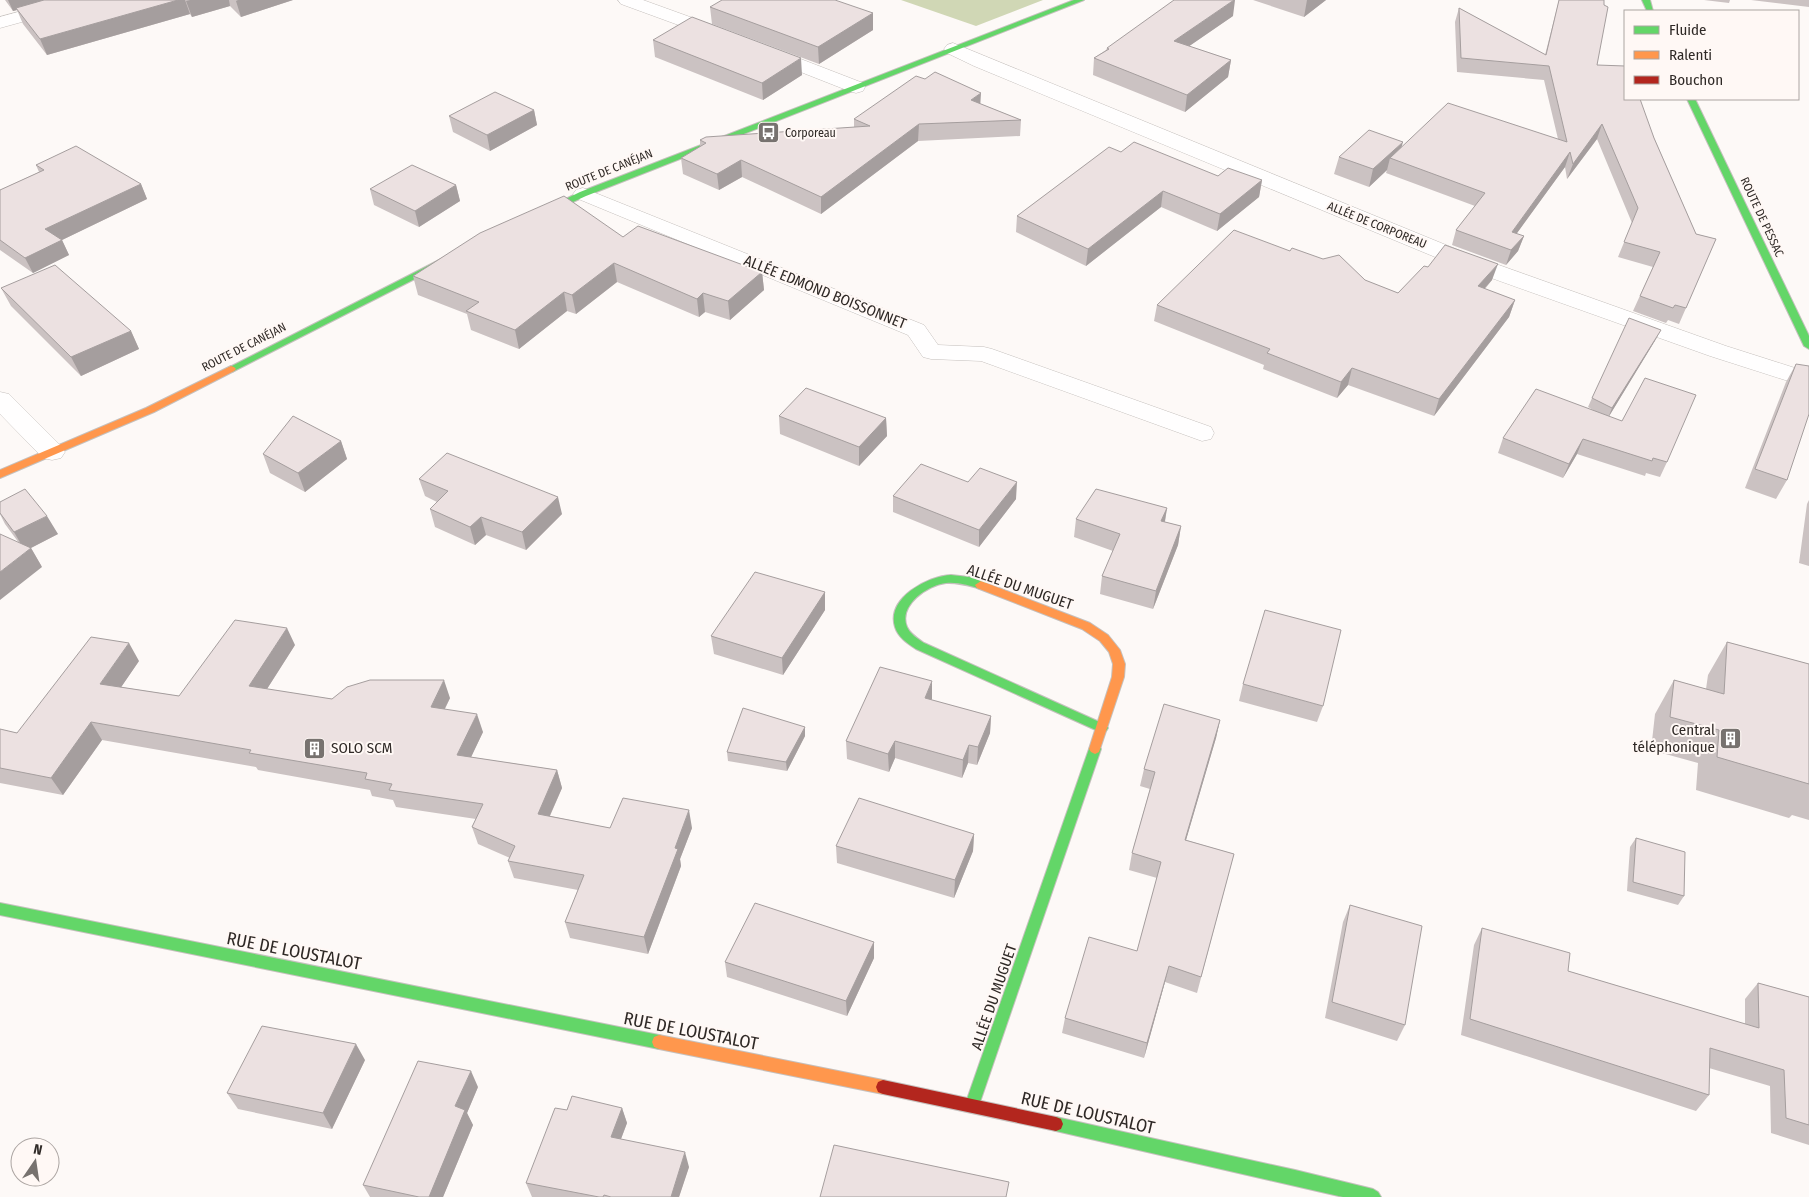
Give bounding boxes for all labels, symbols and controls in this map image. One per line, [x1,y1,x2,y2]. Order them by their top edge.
legend [1624,10,1799,100]
text: Fluide [1669,21,1706,39]
text: Ralenti [1669,46,1712,64]
text: Bouchon [1669,71,1723,89]
bus stop icon: Corporeau [757,121,781,145]
place label: Corporeau [785,126,836,140]
street label: ROUTE DE CANÉJAN [563,145,655,194]
street label: ROUTE DE PESSAC [1737,175,1787,259]
street label: ALLÉE DE CORPOREAU [1325,198,1429,251]
street label: ALLÉE EDMOND BOISSONNET [741,251,909,333]
street label: ROUTE DE CANÉJAN [199,319,288,374]
street label: ALLÉE DU MUGUET [965,560,1075,614]
place label: Central téléphonique [1633,721,1715,756]
building icon: Central téléphonique [1719,727,1743,751]
building icon: SOLO SCM [303,736,327,760]
place label: SOLO SCM [331,739,392,757]
street label: RUE DE LOUSTALOT [225,927,364,975]
street label: ALLÉE DU MUGUET [967,942,1021,1052]
street label: RUE DE LOUSTALOT [622,1007,761,1055]
street label: RUE DE LOUSTALOT [1019,1087,1158,1139]
north arrow [10,1137,60,1187]
text: N [32,1141,44,1159]

